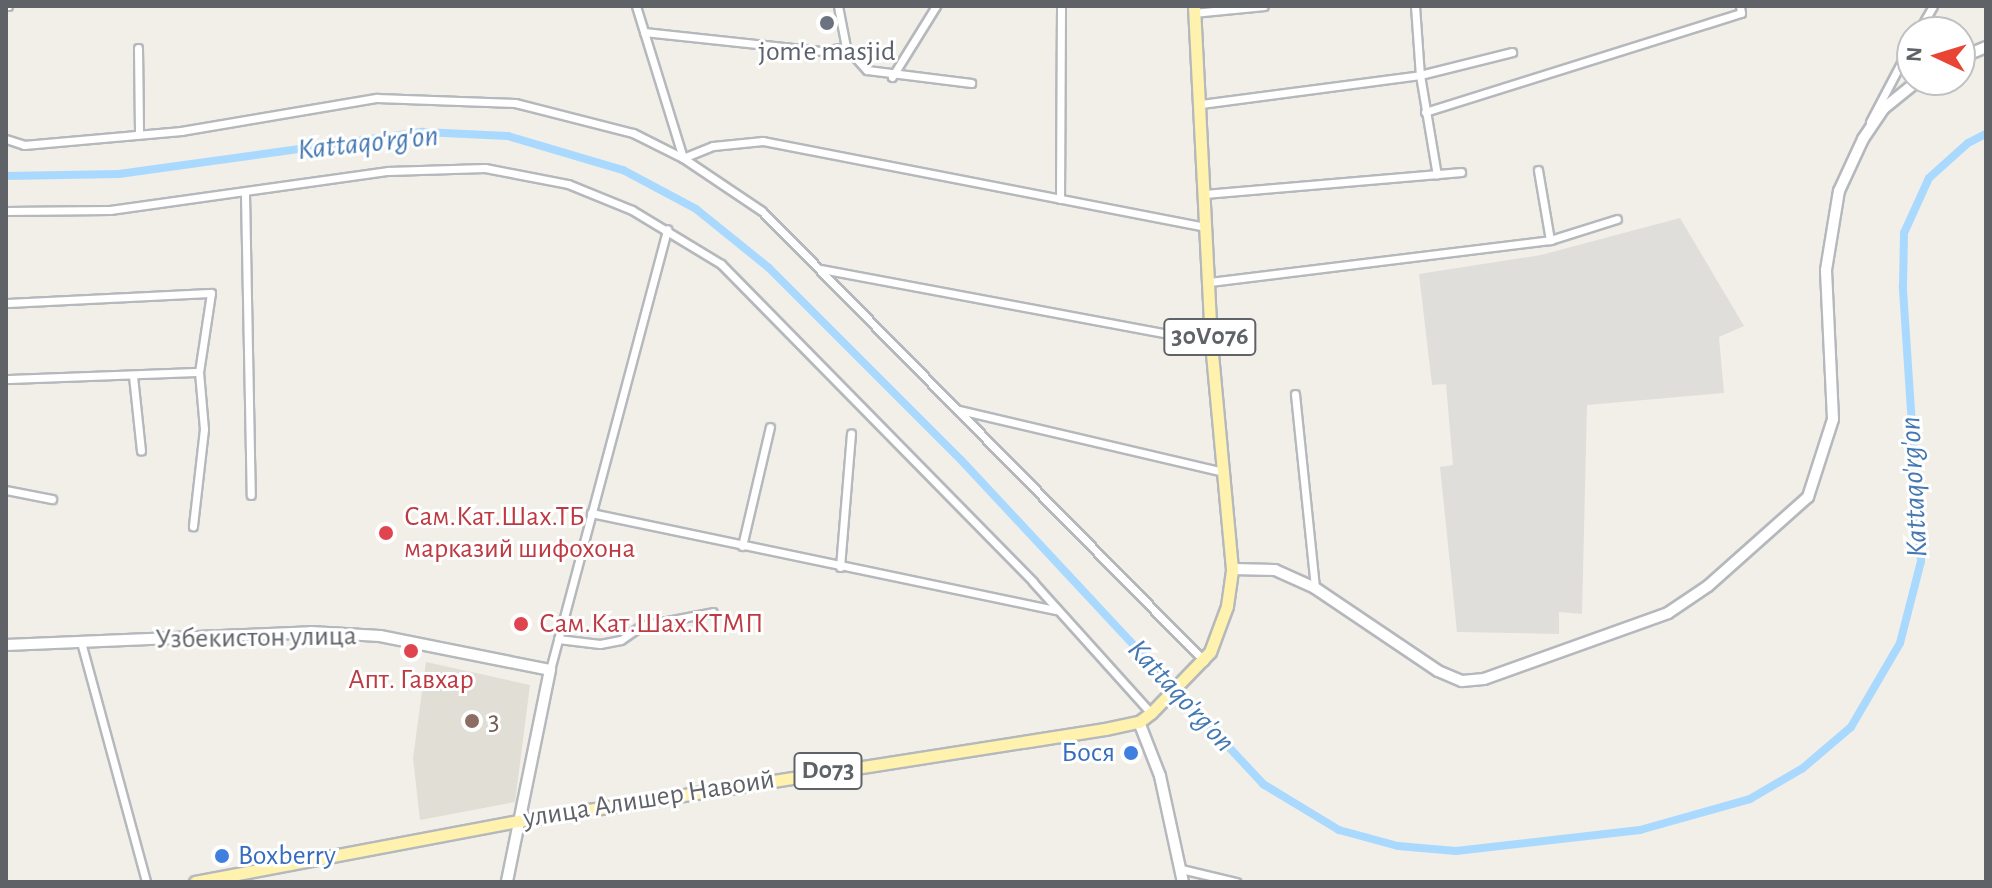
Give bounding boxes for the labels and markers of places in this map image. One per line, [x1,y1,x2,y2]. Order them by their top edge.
marker: jom'e masjid [818,14,836,32]
place label: jom'e masjid [758,35,896,69]
place label: Сам.Кат.Шах.ТБ марказий шифохона [404,500,635,566]
marker: Сам.Кат.Шах.ТБ марказий шифохона [375,522,397,544]
place label: Сам.Кат.Шах.КТМП [539,607,764,641]
marker: Сам.Кат.Шах.КТМП [510,613,532,635]
marker: Апт. Гавхар [402,642,420,660]
place label: Апт. Гавхар [348,663,474,697]
place label: 3 [488,704,500,738]
marker: 3 [463,712,481,730]
place label: Бося [1061,736,1115,770]
marker: Бося [1122,744,1140,762]
place label: Boxberry [238,839,336,873]
marker: Boxberry [213,847,231,865]

